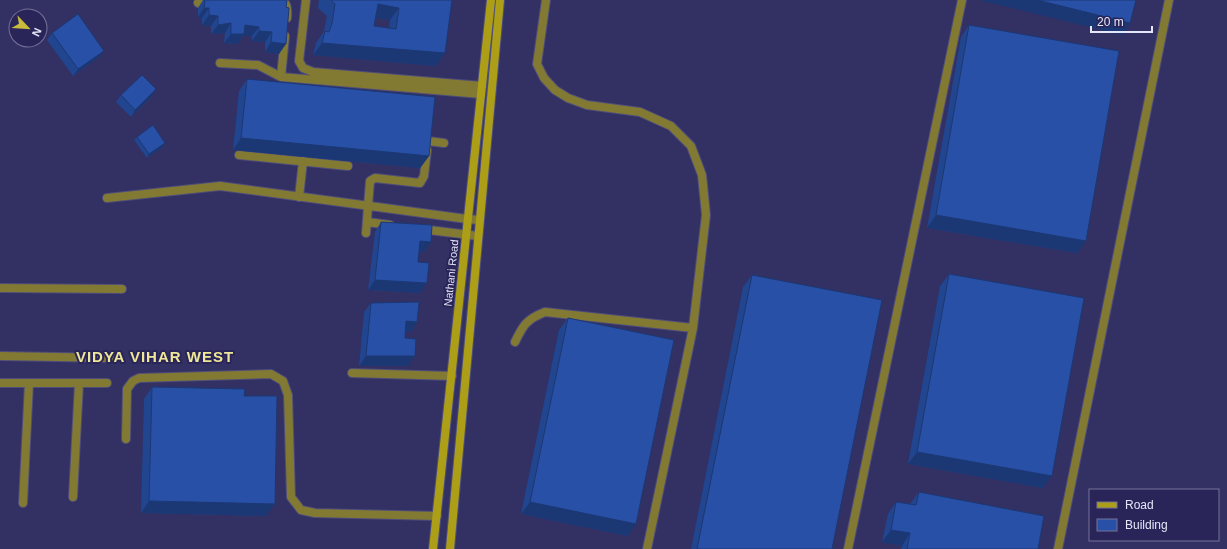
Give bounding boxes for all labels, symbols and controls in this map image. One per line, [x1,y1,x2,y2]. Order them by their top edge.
north arrow [8,8,48,48]
scale bar [1091,8,1152,34]
text: 20 m [1097,15,1124,29]
text: N [30,26,44,38]
street label: Nathani Road [442,239,460,307]
district label: VIDYA VIHAR WEST [76,348,234,365]
legend [1089,489,1219,541]
text: Road [1125,498,1154,512]
text: Building [1125,518,1168,532]

